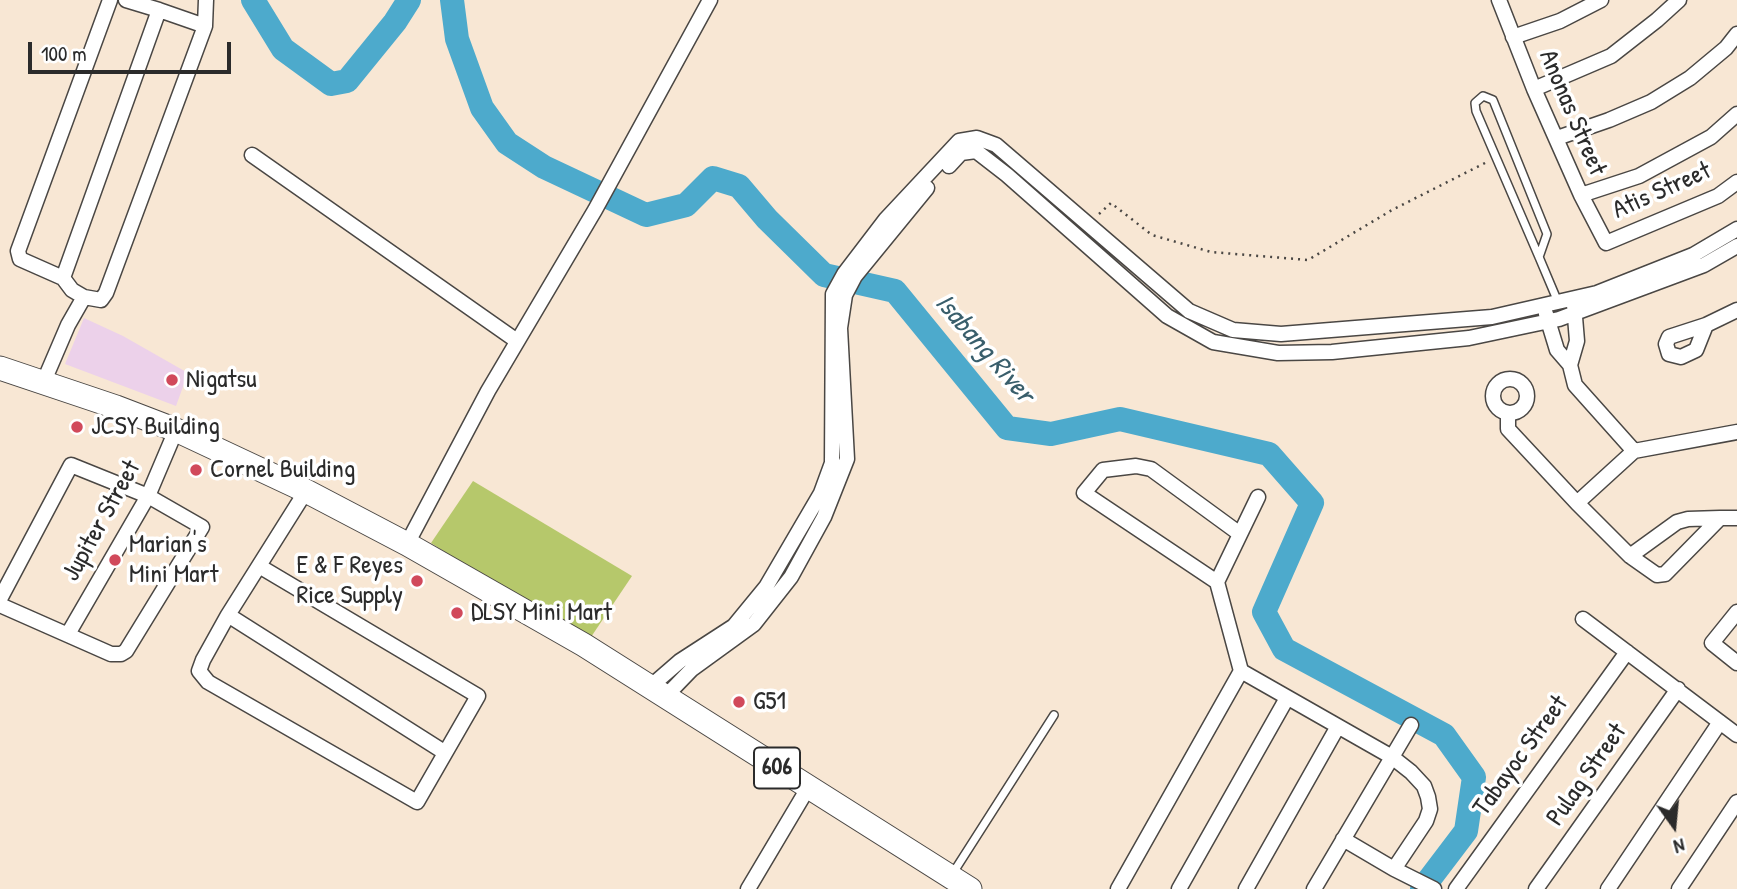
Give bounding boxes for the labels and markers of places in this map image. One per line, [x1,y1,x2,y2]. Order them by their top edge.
place label: Nigatsu [186,364,257,396]
marker: Nigatsu [164,372,180,388]
place label: JCSY Building [91,411,220,443]
marker: JCSY Building [69,419,85,435]
place label: Cornel Building [210,454,355,486]
marker: Cornel Building [188,462,204,478]
place label: Marian's Mini Mart [129,529,218,590]
place label: E & F Reyes Rice Supply [296,550,403,612]
marker: Marian's Mini Mart [107,552,123,568]
marker: E & F Reyes Rice Supply [409,573,425,589]
place label: DLSY Mini Mart [471,597,612,629]
marker: DLSY Mini Mart [449,605,465,621]
place label: G51 [753,686,786,718]
marker: G51 [731,694,747,710]

